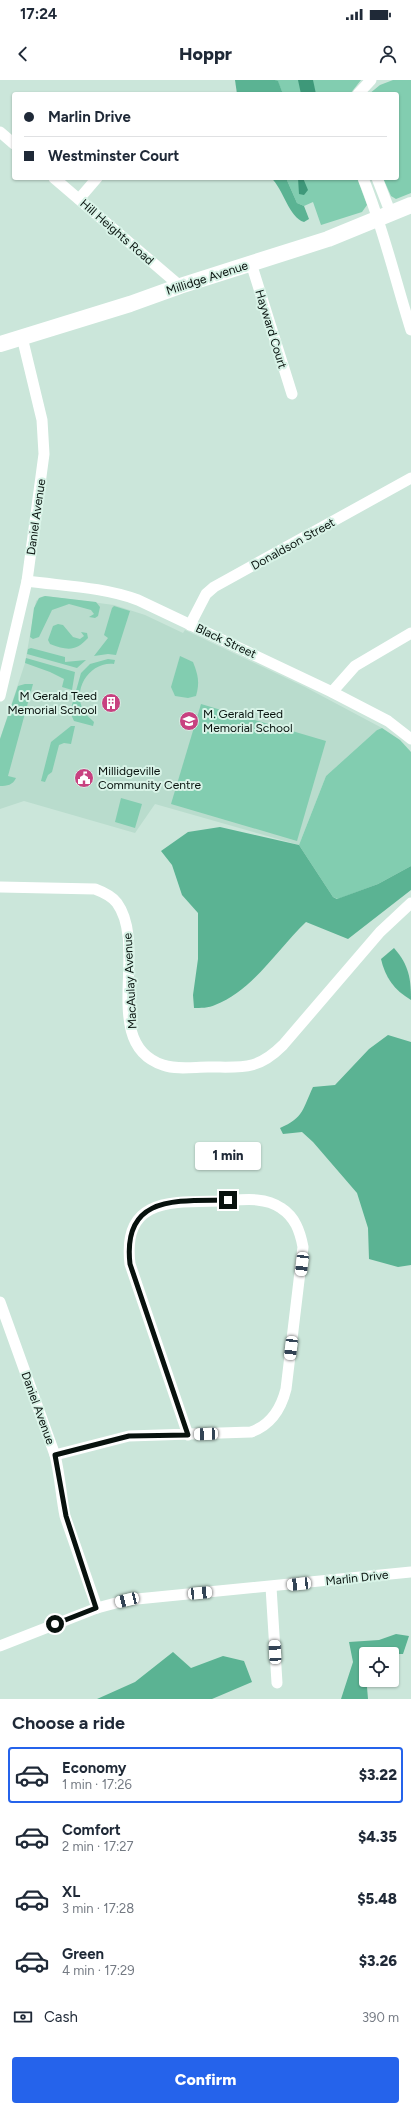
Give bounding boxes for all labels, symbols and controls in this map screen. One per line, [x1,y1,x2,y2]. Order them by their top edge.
text: 17:24 [20,5,57,23]
icon: back [12,43,34,65]
text: Hoppr [179,43,232,65]
icon: person [377,43,399,65]
text: Marlin Drive [48,108,131,126]
text: Westminster Court [48,147,179,165]
street label: Hill Heights Road [77,196,157,268]
street label: Millidge Avenue [164,258,250,298]
street label: Hayward Court [252,288,290,371]
street label: Daniel Avenue [24,478,48,556]
street label: Donaldson Street [249,515,338,573]
street label: Black Street [194,621,259,661]
place label: M Gerald Teed Memorial School [7,689,97,717]
building icon: M Gerald Teed Memorial School [100,692,122,714]
place label: M. Gerald Teed Memorial School [203,707,293,735]
school or university icon: M. Gerald Teed Memorial School [178,710,200,732]
place label: Millidgeville Community Centre [98,764,202,792]
public building icon: Millidgeville Community Centre [73,767,95,789]
street label: MacAulay Avenue [120,932,140,1029]
callout: 1 min [195,1142,261,1170]
text: 1 min [212,1148,244,1163]
route end [219,1191,237,1209]
car [295,1251,309,1277]
car [284,1335,298,1361]
street label: Daniel Avenue [18,1370,58,1447]
car [194,1428,218,1440]
street label: Marlin Drive [325,1568,390,1588]
car [286,1577,312,1591]
car [188,1586,212,1600]
car [114,1591,140,1609]
route start [46,1615,64,1633]
car [268,1640,282,1664]
map controls [359,1647,399,1687]
button: locate [359,1647,399,1687]
text: Choose a ride [12,1712,125,1734]
icon: car [14,1757,50,1793]
text: Economy [62,1759,127,1777]
text: $3.22 [359,1766,397,1784]
text: 1 min · 17:26 [62,1777,132,1792]
icon: car [14,1819,50,1855]
text: Comfort [62,1821,121,1839]
text: $4.35 [358,1828,397,1846]
text: 2 min · 17:27 [62,1839,133,1854]
icon: car [14,1881,50,1917]
text: XL [62,1883,80,1901]
text: $5.48 [357,1890,397,1908]
text: 3 min · 17:28 [62,1901,134,1916]
icon: car [14,1943,50,1979]
text: Green [62,1945,104,1963]
text: $3.26 [359,1952,397,1970]
text: 4 min · 17:29 [62,1963,135,1978]
icon: cash [12,2006,34,2028]
text: Cash [44,2008,78,2026]
text: 390 m [362,2010,399,2025]
button: Confirm [12,2057,399,2103]

